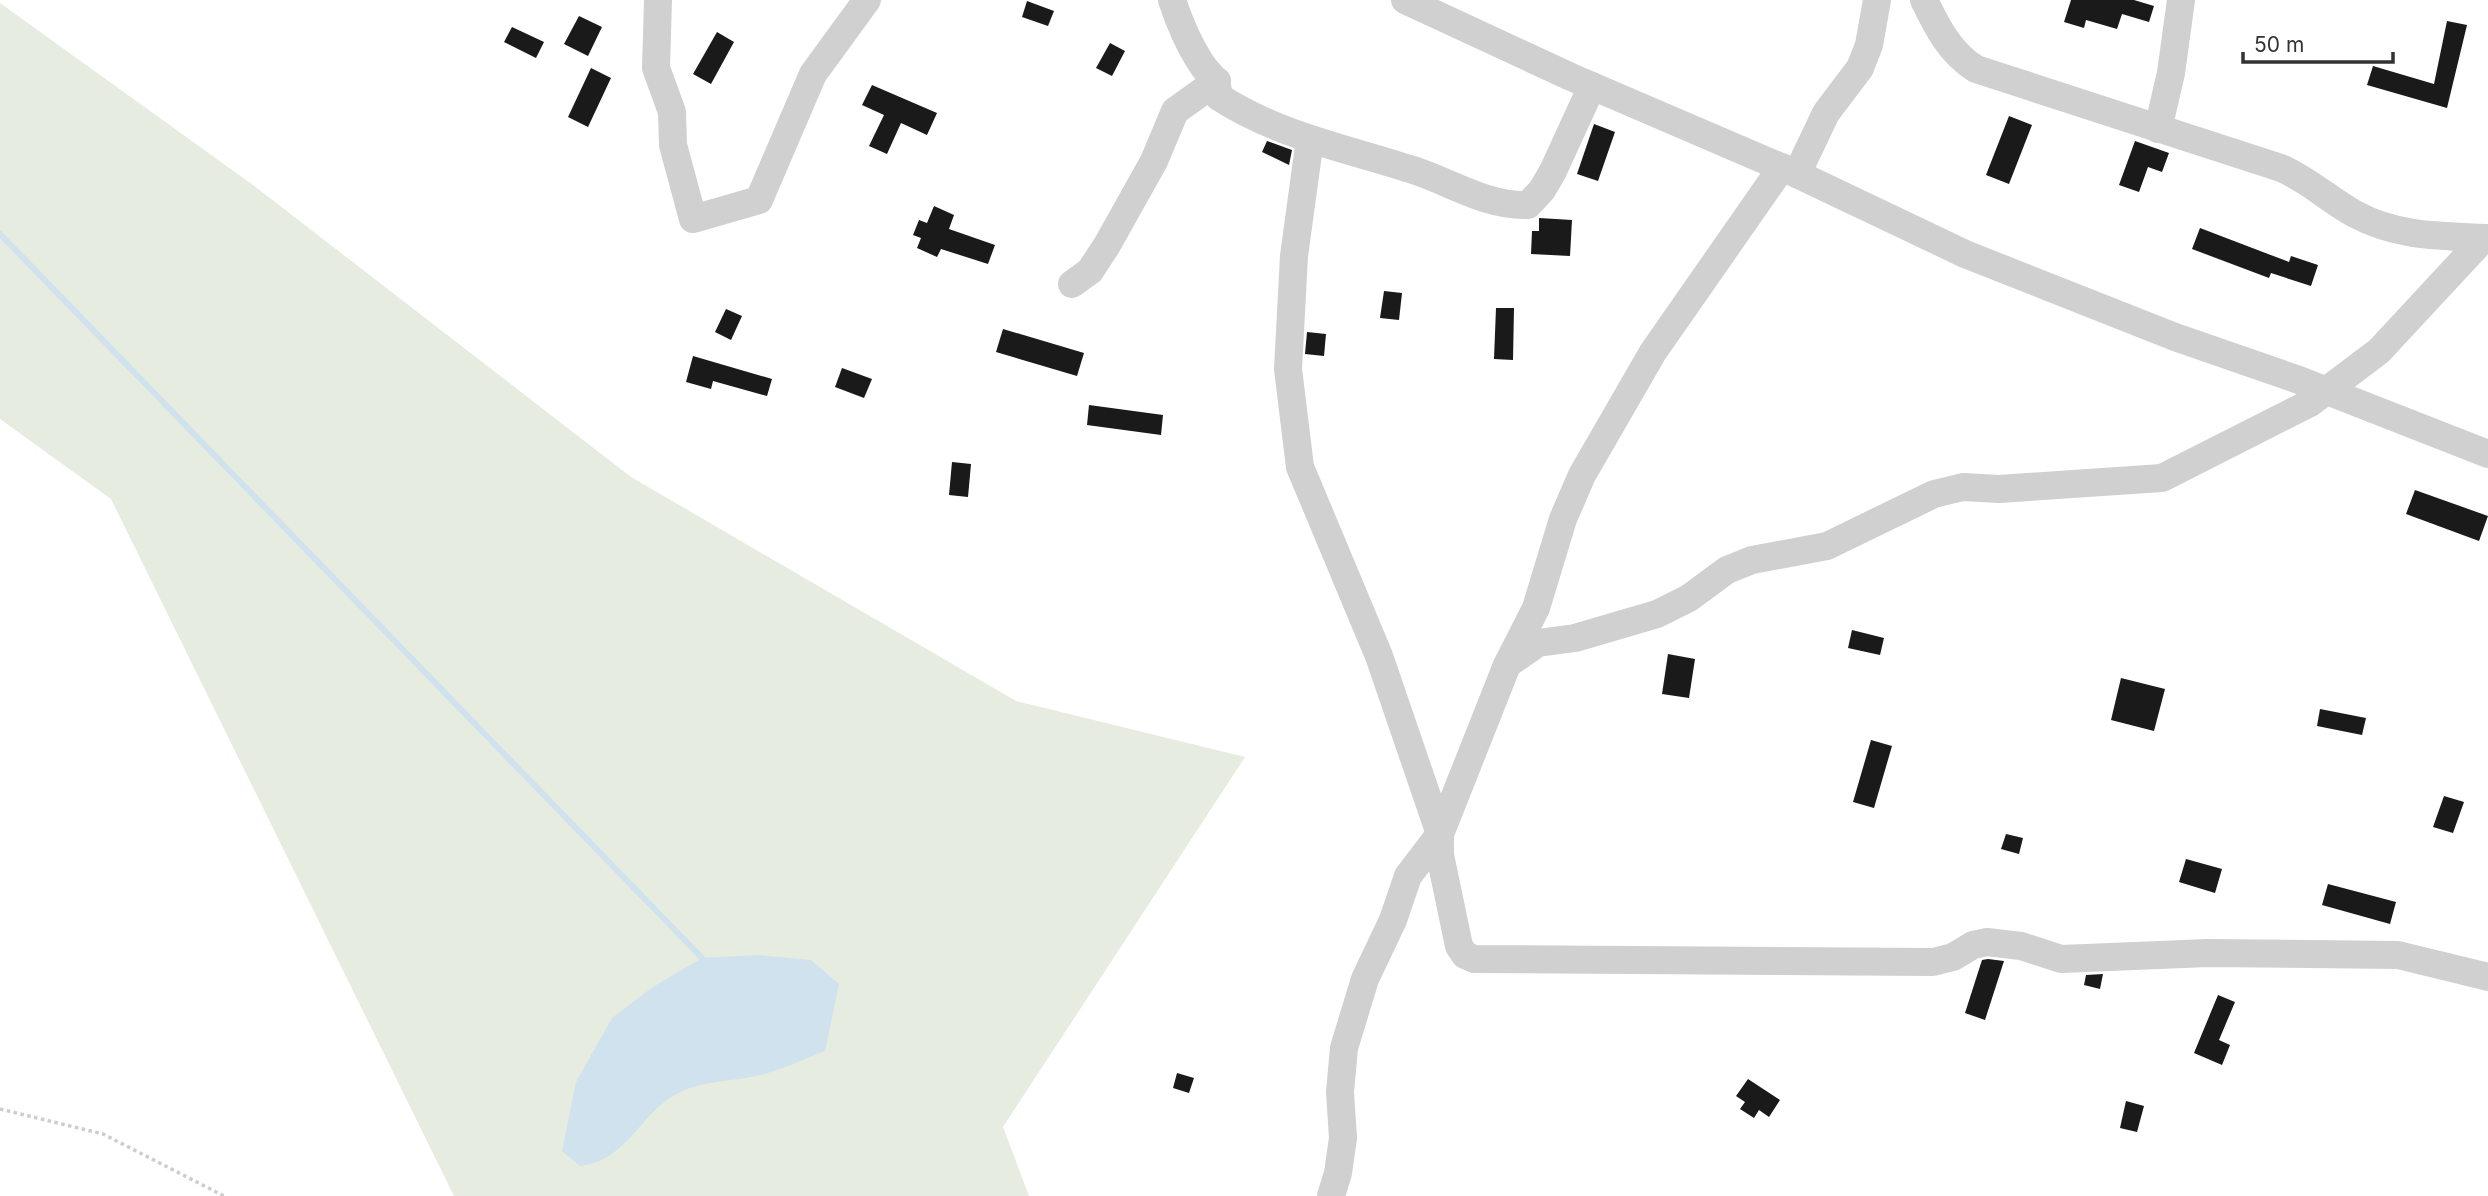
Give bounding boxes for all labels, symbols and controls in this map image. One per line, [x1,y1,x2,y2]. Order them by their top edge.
scale bar [2243,21,2394,65]
text: 50 m [2254,32,2304,57]

